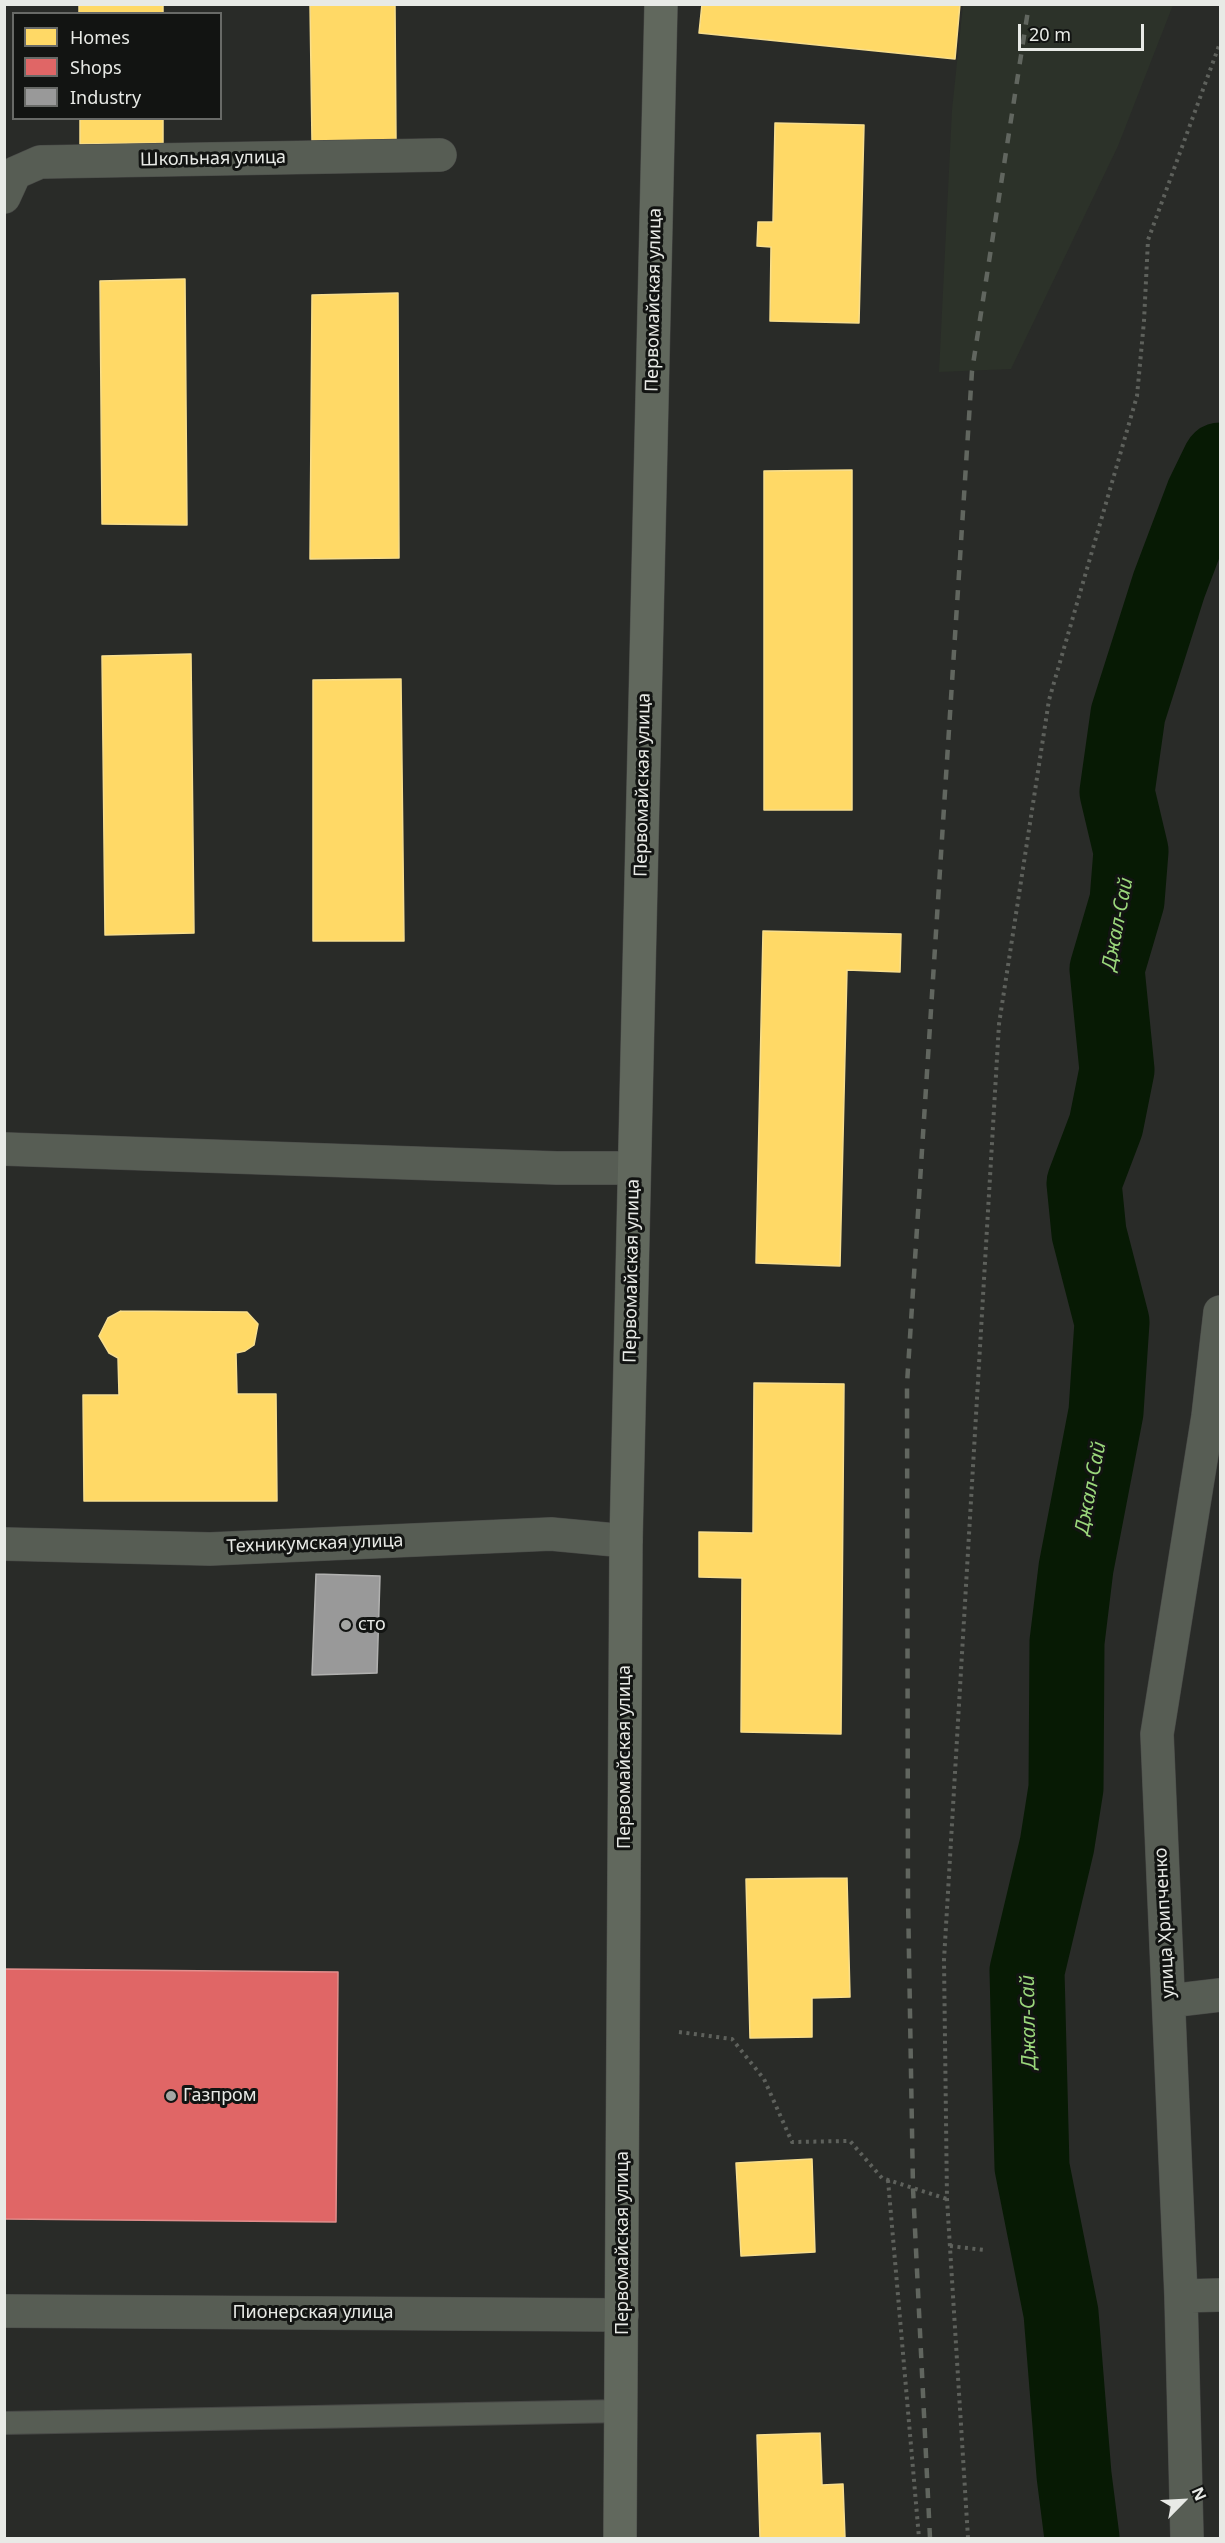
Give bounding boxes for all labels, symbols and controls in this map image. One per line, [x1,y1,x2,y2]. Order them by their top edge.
legend [12,12,222,120]
scale bar [1021,12,1147,50]
text: 20 m [1029,22,1071,46]
text: Homes [70,25,130,49]
text: Shops [70,55,122,79]
text: Industry [70,85,141,109]
street label: Школьная улица [140,147,286,171]
street label: Первомайская улица [642,208,666,392]
street label: Первомайская улица [631,693,655,877]
water label: Джал-Сай [1097,876,1139,972]
street label: Первомайская улица [620,1179,644,1363]
water label: Джал-Сай [1070,1440,1112,1536]
street label: Техникумская улица [226,1530,404,1558]
place label: сто [358,1614,386,1636]
marker: сто [339,1618,353,1632]
street label: Первомайская улица [614,1665,636,1849]
street label: улица Хрипченко [1150,1847,1180,1999]
water label: Джал-Сай [1016,1975,1042,2069]
place label: Газпром [183,2085,257,2107]
marker: Газпром [164,2089,178,2103]
street label: Первомайская улица [612,2151,634,2335]
street label: Пионерская улица [232,2302,394,2324]
north arrow [1153,2471,1213,2531]
text: N [1187,2483,1212,2504]

